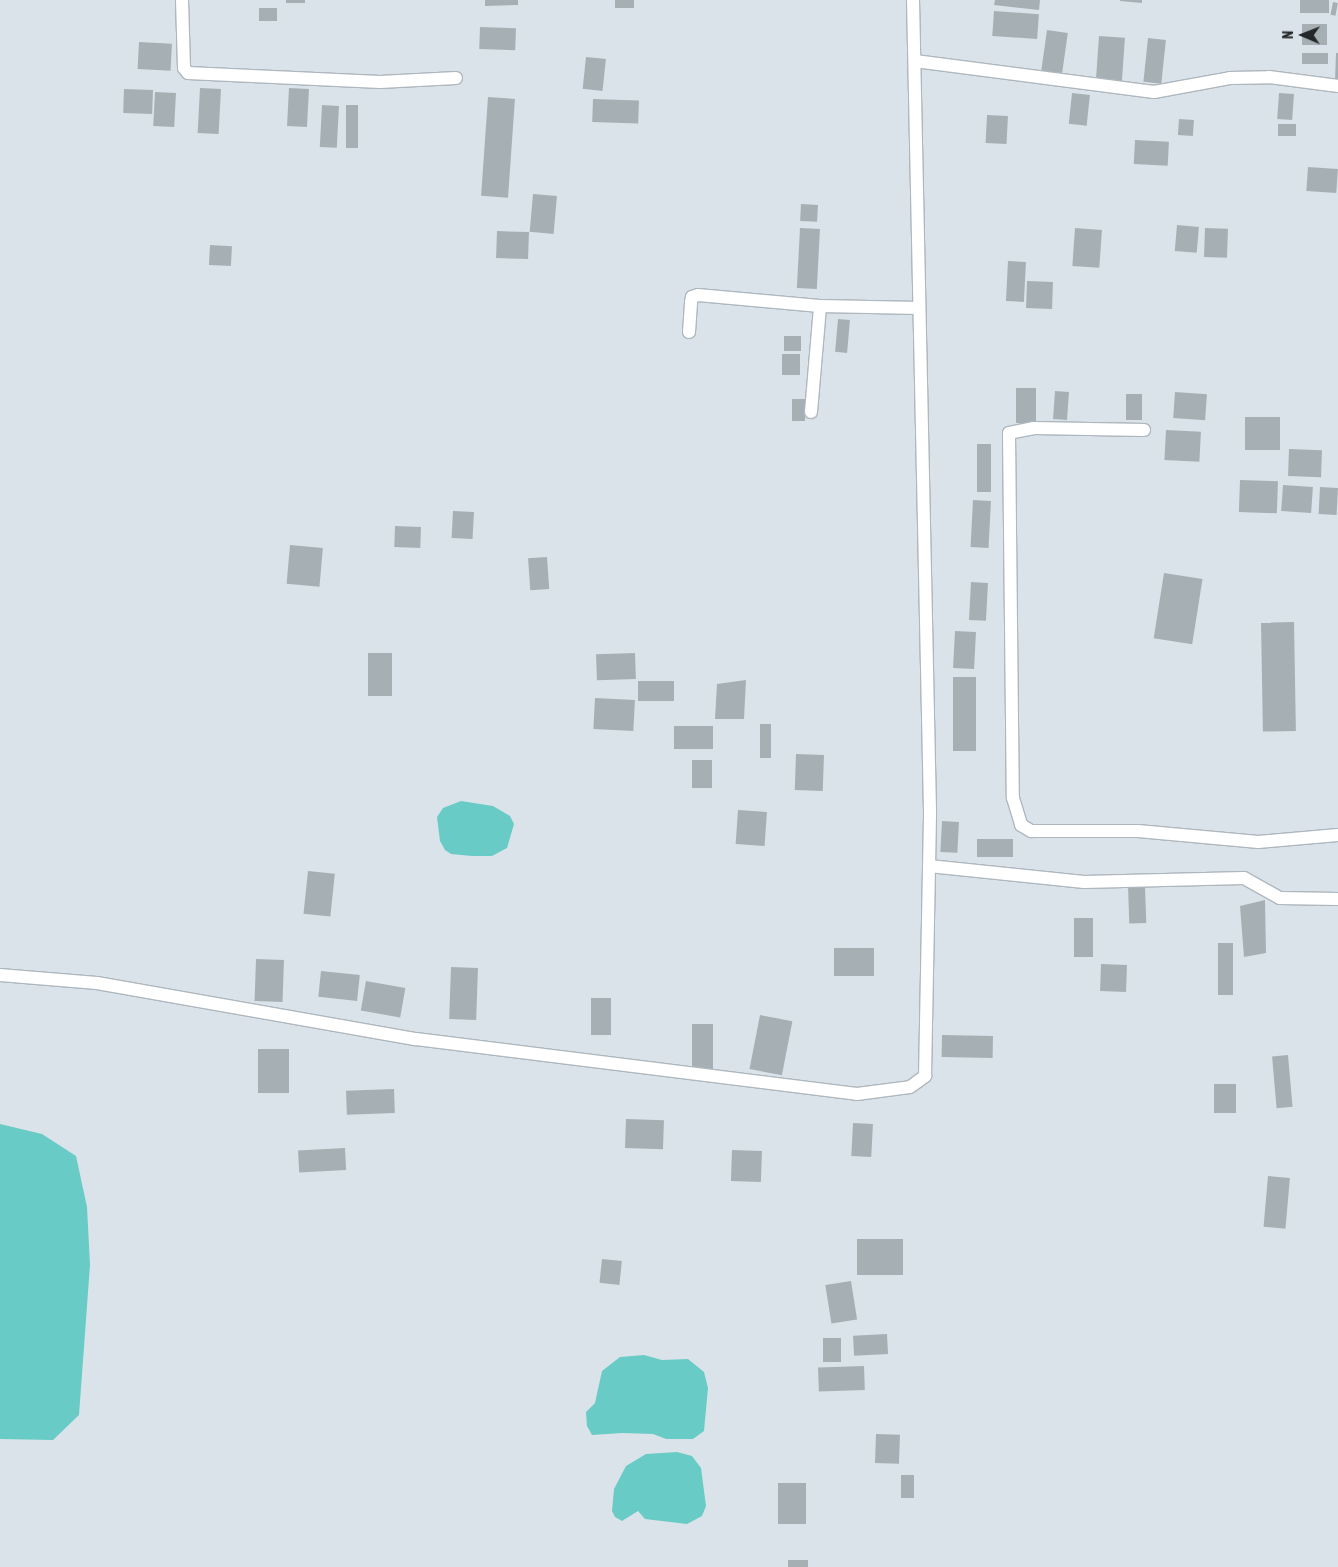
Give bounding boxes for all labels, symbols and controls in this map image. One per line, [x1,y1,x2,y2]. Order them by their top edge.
north arrow [1278,10,1328,60]
text: N [1280,30,1296,39]

